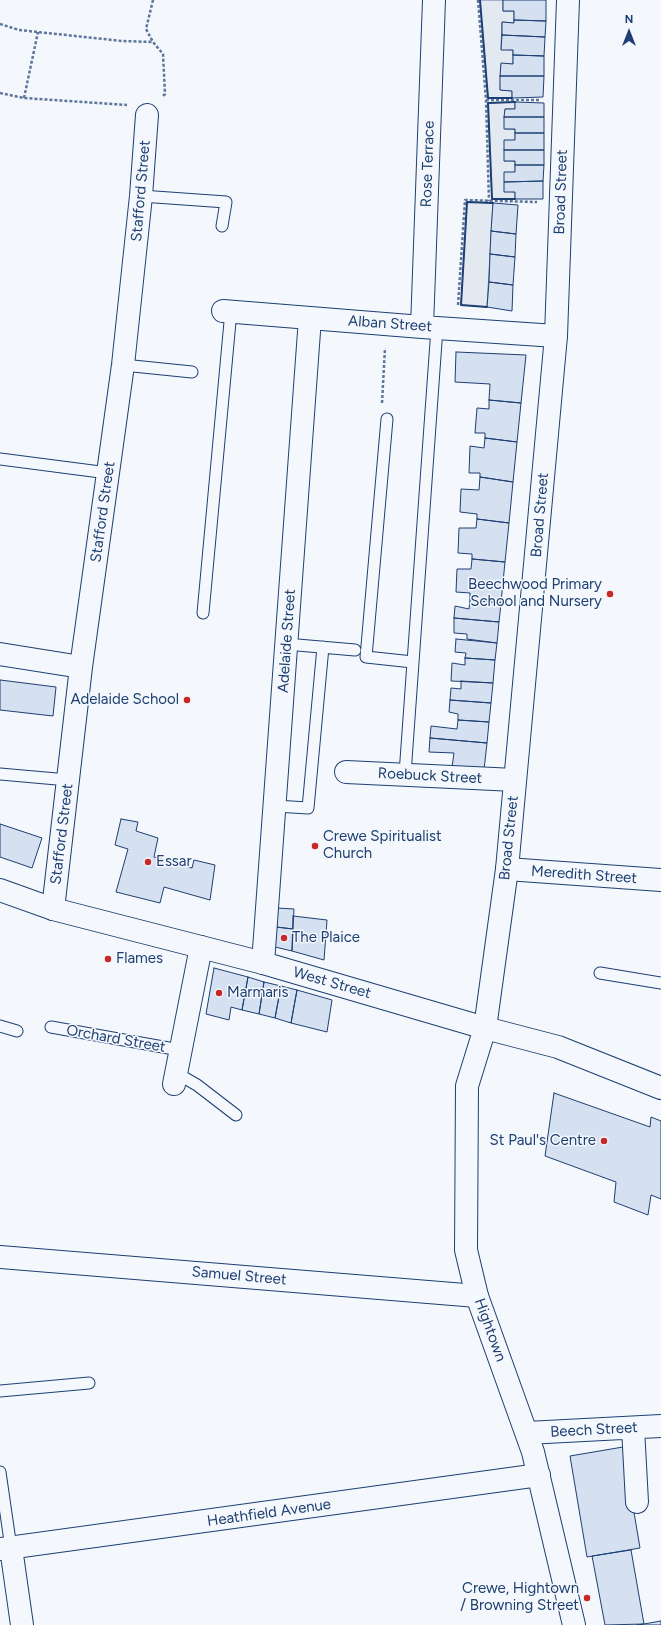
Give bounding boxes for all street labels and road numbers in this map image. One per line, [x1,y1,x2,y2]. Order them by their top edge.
street label: Rose Terrace [417,120,439,208]
street label: Stafford Street [128,140,154,242]
street label: Broad Street [551,149,571,235]
street label: Alban Street [347,312,433,336]
street label: Stafford Street [87,460,119,564]
street label: Broad Street [527,472,553,558]
street label: Adelaide Street [274,588,300,694]
street label: Roebuck Street [377,764,483,788]
street label: Stafford Street [47,782,77,886]
street label: Broad Street [496,795,522,881]
street label: Meredith Street [530,862,638,888]
street label: West Street [291,963,373,1003]
street label: Orchard Street [65,1021,167,1057]
street label: Samuel Street [191,1263,287,1289]
street label: Hightown [470,1296,510,1364]
street label: Beech Street [550,1419,638,1441]
street label: Heathfield Avenue [206,1495,332,1531]

